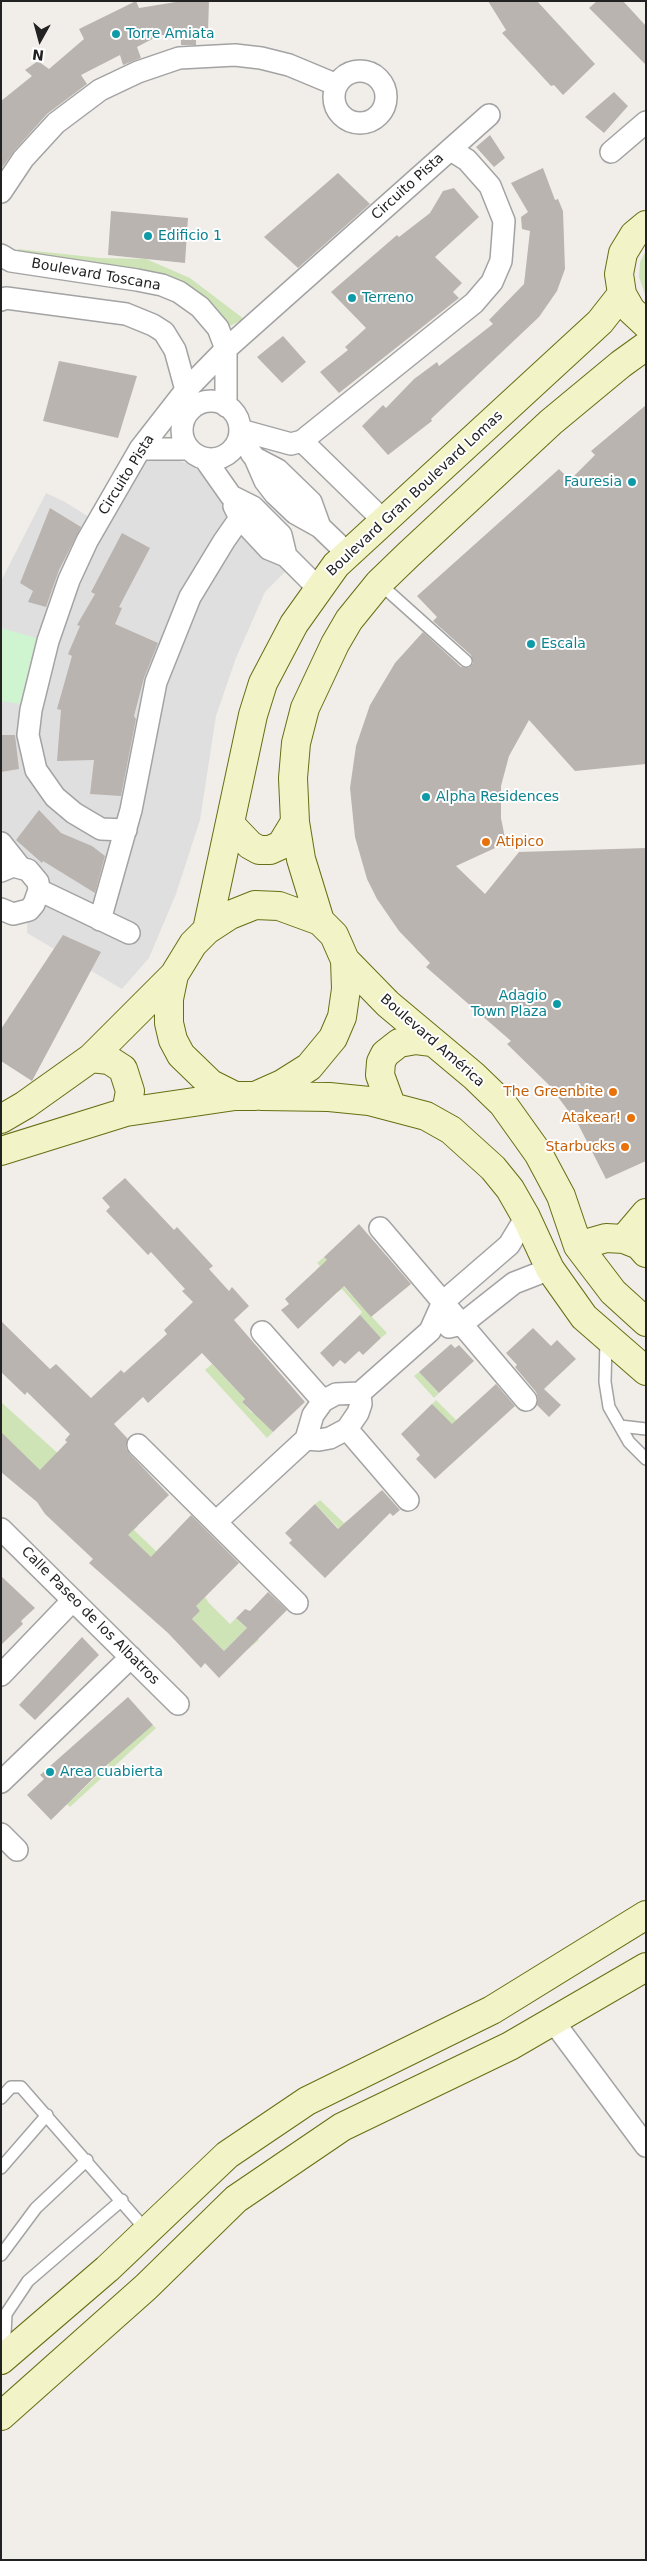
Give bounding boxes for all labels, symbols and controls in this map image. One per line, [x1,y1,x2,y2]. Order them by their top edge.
north arrow [15,15,65,65]
place label: Torre Amiata [126,26,215,42]
marker: Torre Amiata [110,28,122,40]
text: N [31,46,45,64]
street label: Circuito Pista [368,150,448,224]
place label: Edificio 1 [158,228,222,244]
marker: Edificio 1 [142,230,154,242]
street label: Boulevard Toscana [30,255,162,295]
place label: Terreno [362,290,414,306]
marker: Terreno [346,292,358,304]
street label: Boulevard Gran Boulevard Lomas [323,408,507,580]
street label: Circuito Pista [96,432,158,518]
place label: Fauresia [564,474,622,490]
marker: Fauresia [626,476,638,488]
place label: Escala [541,636,586,652]
marker: Escala [525,638,537,650]
place label: Alpha Residences [436,789,559,805]
marker: Alpha Residences [420,791,432,803]
place label: Atipico [496,834,544,850]
marker: Atipico [480,836,492,848]
place label: Adagio Town Plaza [471,988,547,1020]
street label: Boulevard América [376,991,488,1091]
marker: Adagio Town Plaza [551,998,563,1010]
place label: The Greenbite [503,1084,603,1100]
marker: The Greenbite [607,1086,619,1098]
place label: Atakear! [561,1110,621,1126]
marker: Atakear! [625,1112,637,1124]
place label: Starbucks [545,1139,615,1155]
marker: Starbucks [619,1141,631,1153]
street label: Calle Paseo de los Albatros [17,1543,163,1689]
place label: Area cuabierta [60,1764,163,1780]
marker: Area cuabierta [44,1766,56,1778]

